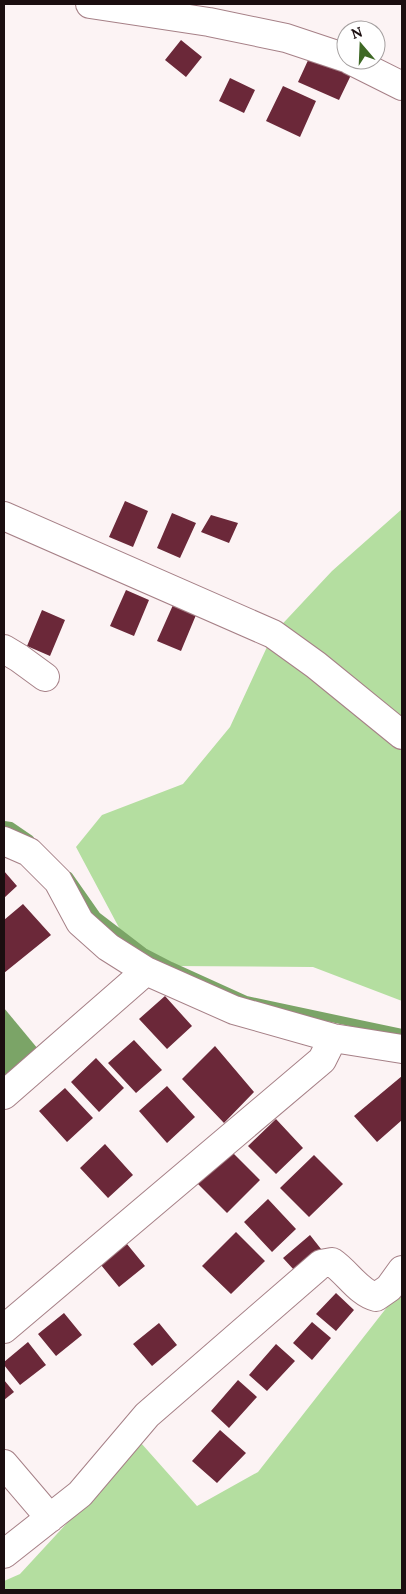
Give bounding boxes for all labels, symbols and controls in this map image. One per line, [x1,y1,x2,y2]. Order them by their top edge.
north arrow [336,20,386,70]
text: N [349,22,365,43]

